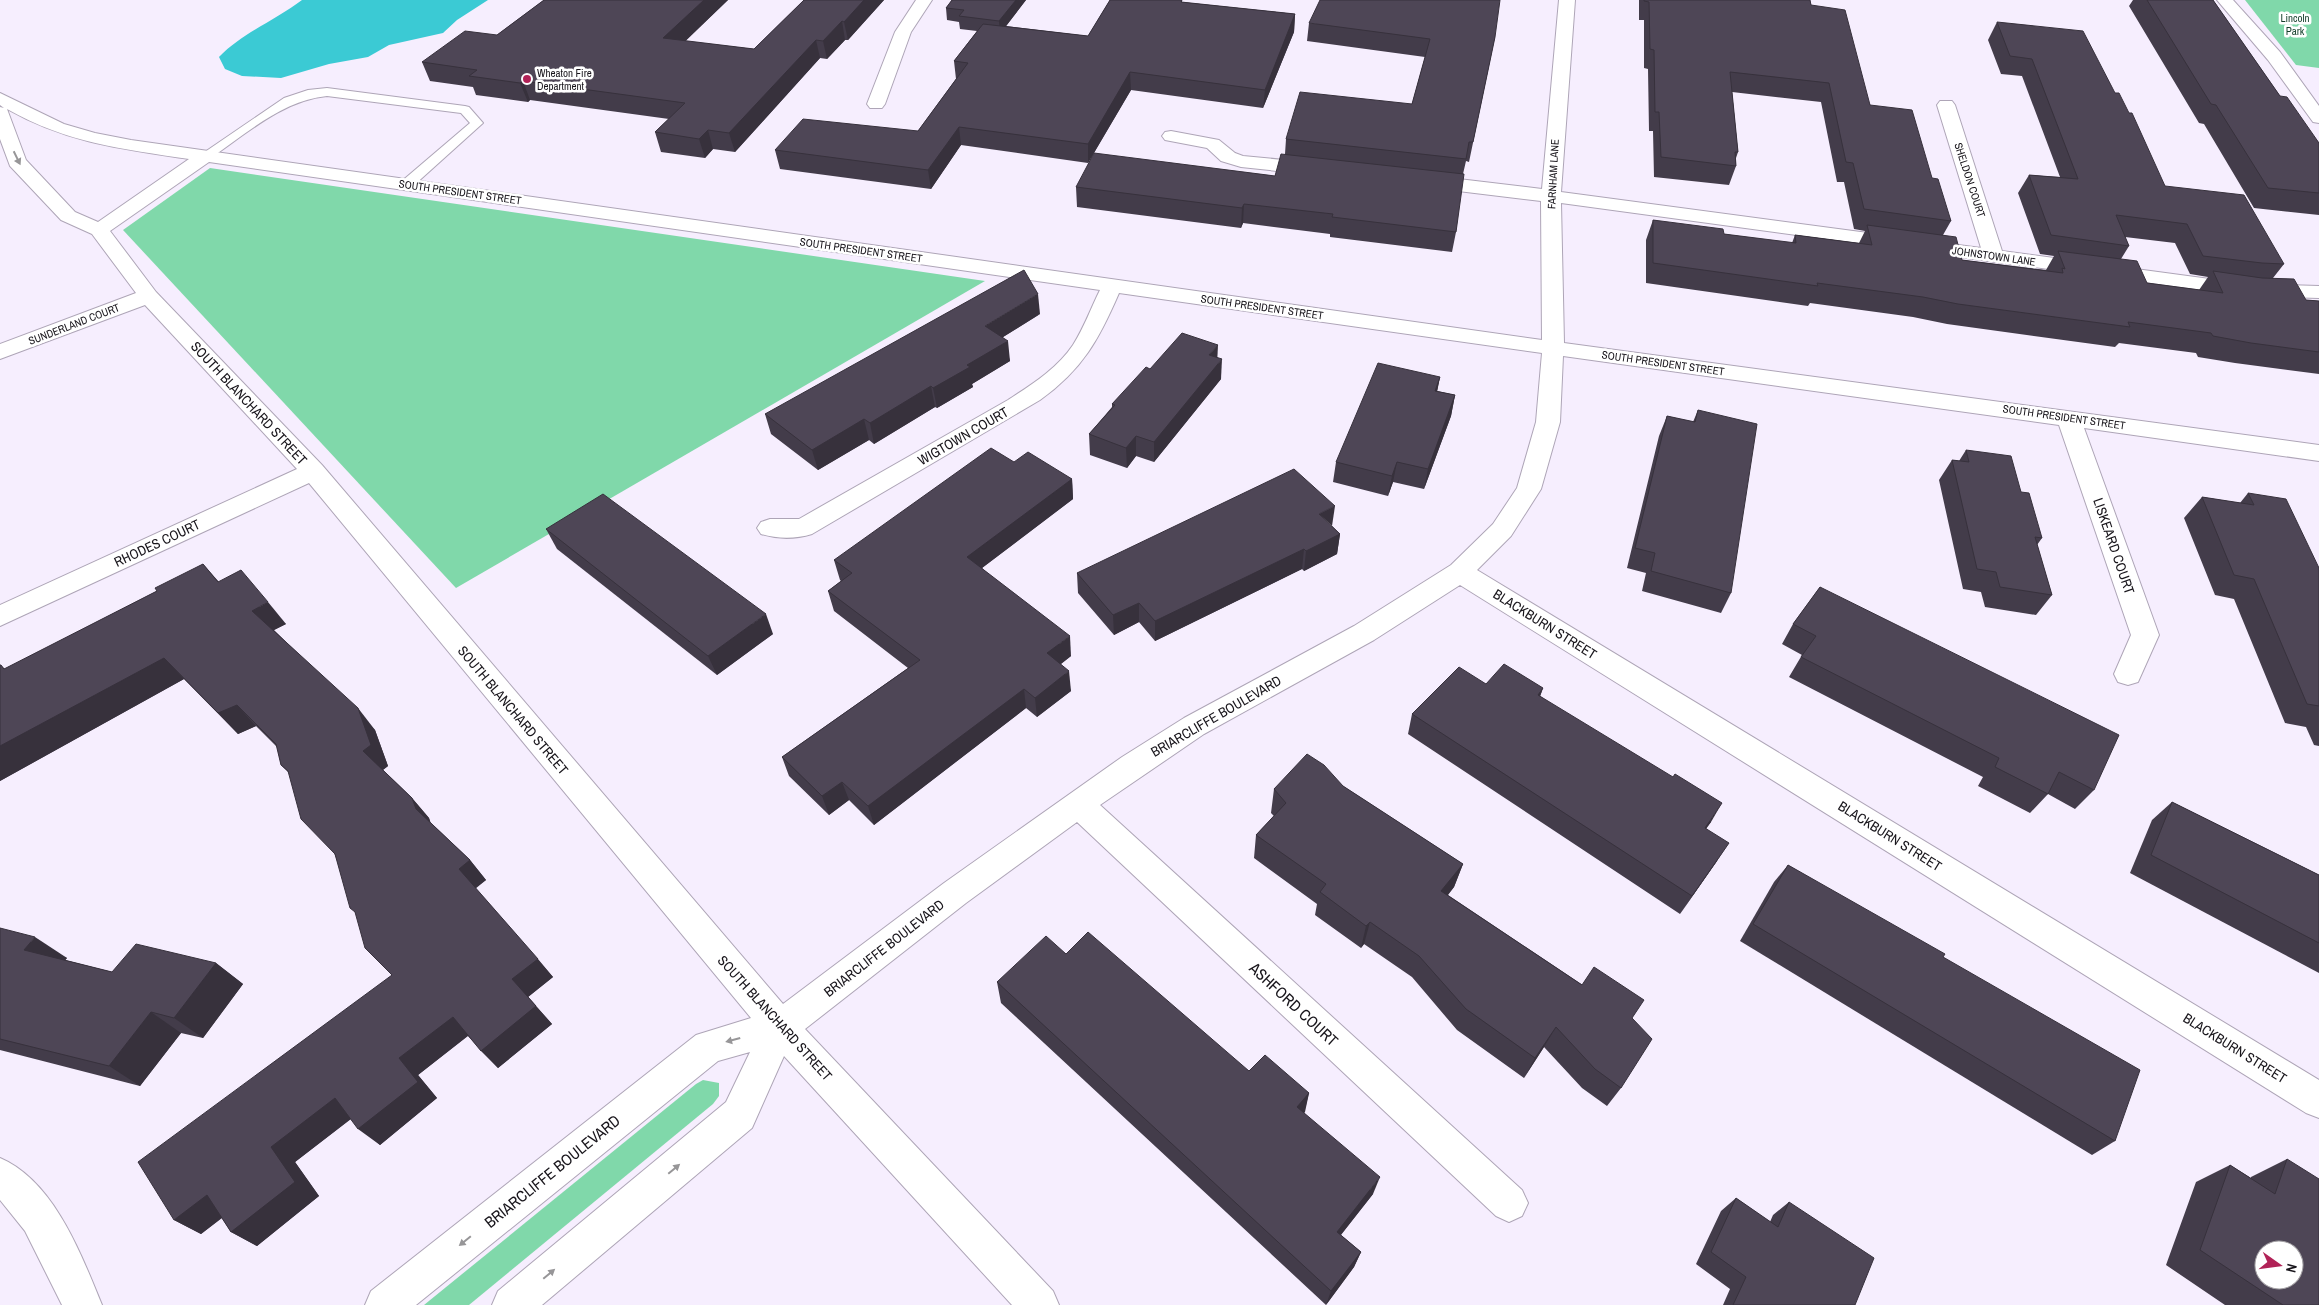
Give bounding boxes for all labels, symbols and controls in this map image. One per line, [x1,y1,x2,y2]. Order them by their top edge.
park label: Lincoln Park [2280,11,2310,38]
place label: Wheaton Fire Department [537,66,592,93]
marker: Wheaton Fire Department [521,73,533,85]
street label: FARNHAM LANE [1544,139,1562,209]
street label: SHELDON COURT [1951,141,1989,220]
one-way arrow [13,151,21,165]
street label: SOUTH PRESIDENT STREET [398,176,523,208]
street label: SOUTH PRESIDENT STREET [799,234,924,266]
street label: JOHNSTOWN LANE [1951,243,2037,269]
street label: SOUTH PRESIDENT STREET [1200,291,1325,323]
street label: SUNDERLAND COURT [26,300,122,348]
street label: SOUTH BLANCHARD STREET [187,337,311,469]
street label: SOUTH PRESIDENT STREET [1601,347,1726,379]
street label: SOUTH PRESIDENT STREET [2002,401,2127,433]
street label: WIGTOWN COURT [914,403,1012,469]
street label: LISKEARD COURT [2089,496,2139,596]
street label: RHODES COURT [111,515,203,571]
street label: BLACKBURN STREET [1490,585,1600,663]
street label: SOUTH BLANCHARD STREET [454,642,572,778]
street label: BRIARCLIFFE BOULEVARD [1147,671,1285,761]
street label: BLACKBURN STREET [1835,797,1945,875]
street label: BRIARCLIFFE BOULEVARD [820,895,948,1001]
street label: SOUTH BLANCHARD STREET [714,952,836,1084]
street label: ASHFORD COURT [1244,956,1343,1051]
street label: BLACKBURN STREET [2180,1009,2290,1087]
one-way arrow [726,1036,741,1044]
street label: BRIARCLIFFE BOULEVARD [479,1109,625,1233]
one-way arrow [667,1164,680,1175]
one-way arrow [459,1236,472,1247]
north arrow [2254,1240,2304,1290]
text: N [2282,1262,2301,1274]
one-way arrow [542,1268,555,1279]

